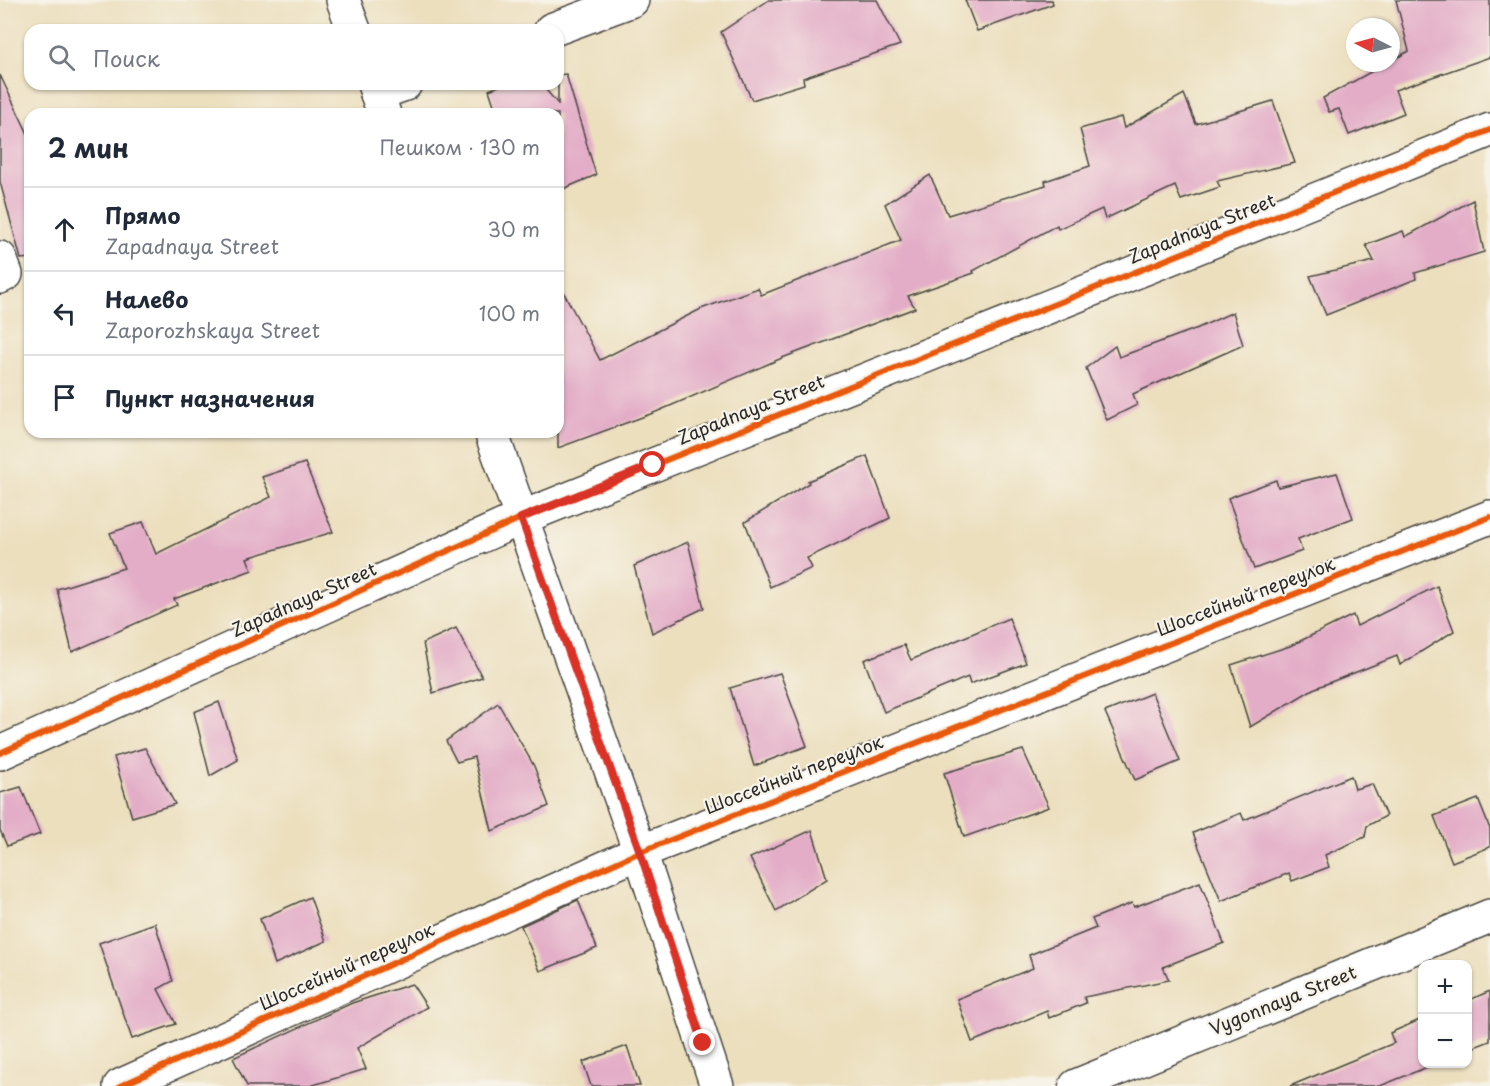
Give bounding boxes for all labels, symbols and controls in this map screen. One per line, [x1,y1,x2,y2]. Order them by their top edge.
north arrow [1346,18,1400,72]
search box [24,24,564,90]
icon: search [45,41,78,74]
text: Поиск [93,41,160,74]
text: 2 мин [48,128,129,167]
text: Пешком · 130 m [379,132,540,162]
street label: Zapadnaya Street [1124,186,1279,269]
text: Прямо [105,198,180,231]
icon: ahead [48,213,81,246]
text: 30 m [487,214,540,244]
text: Zapadnaya Street [105,231,279,261]
text: Налево [105,282,188,315]
icon: left [48,297,81,330]
text: 100 m [479,298,540,328]
text: Zaporozhskaya Street [105,315,320,345]
street label: Zapadnaya Street [673,367,828,450]
icon: arrive [48,381,81,414]
text: Пункт назначения [105,381,315,414]
route start [639,451,665,477]
street label: Шоссейный переулок [1153,549,1339,642]
street label: Zapadnaya Street [226,554,380,643]
street label: Шоссейный переулок [701,727,887,820]
street label: Шоссейный переулок [255,915,438,1016]
street label: Vygonnaya Street [1205,958,1360,1041]
map controls [1418,960,1472,1068]
button: + [1418,960,1472,1014]
button: − [1418,1014,1472,1068]
route end [689,1029,715,1055]

